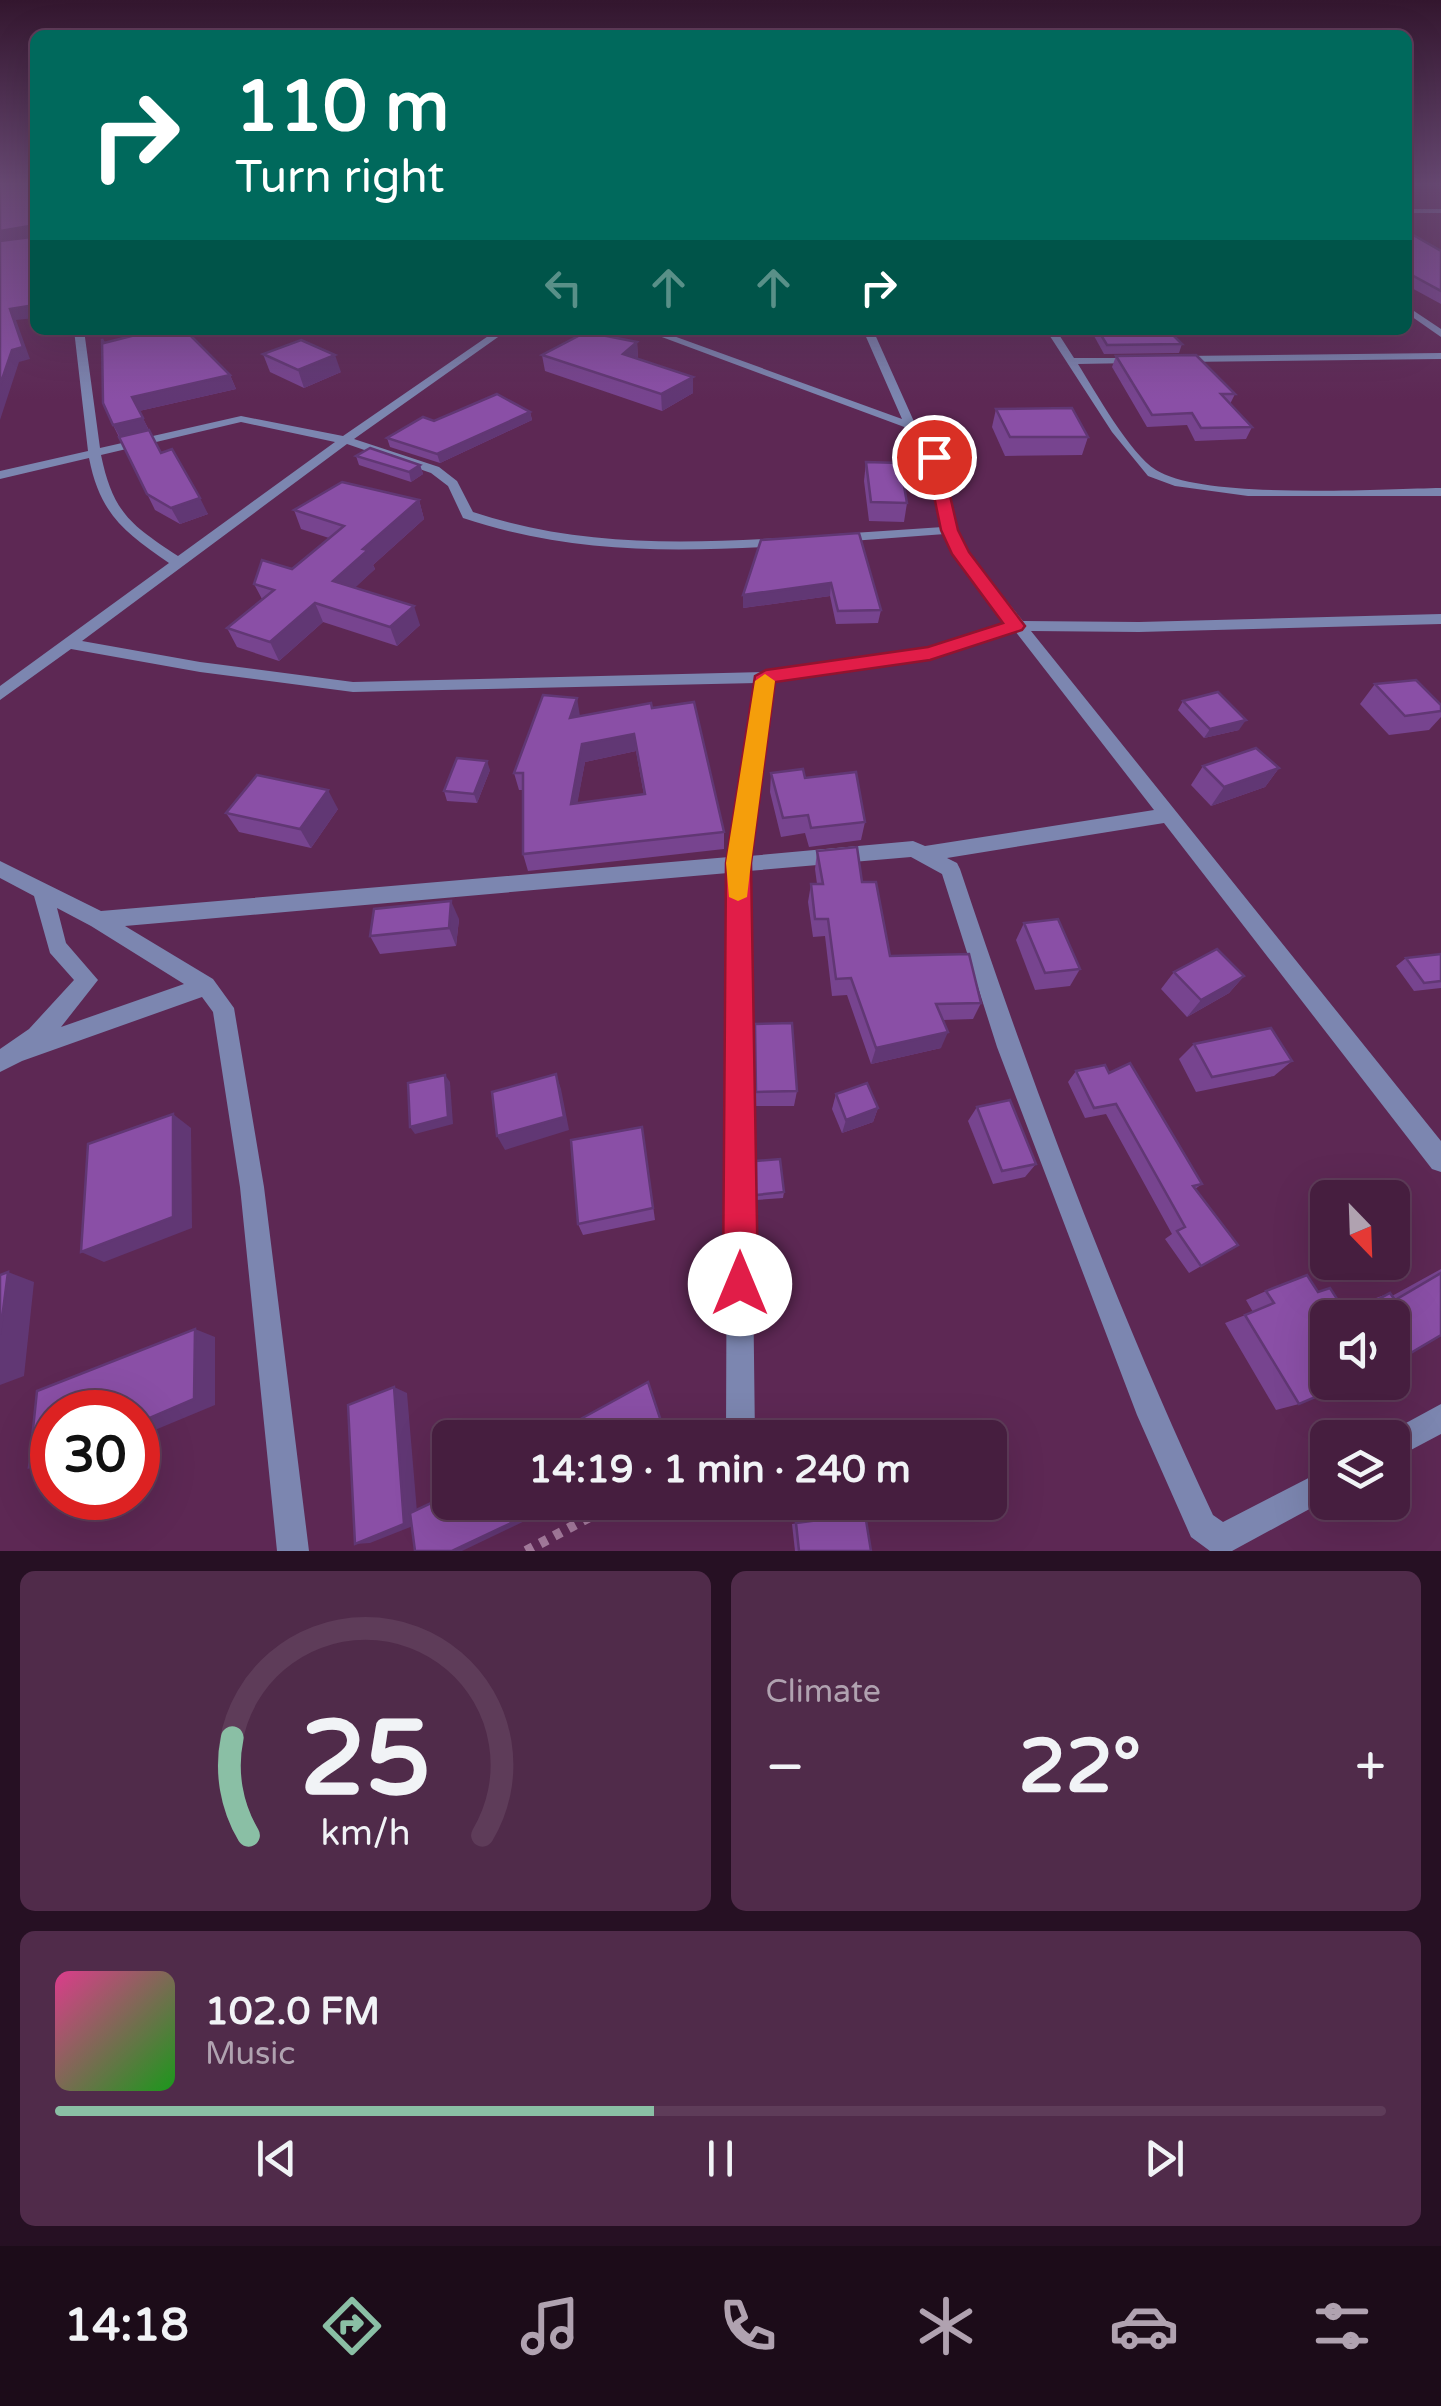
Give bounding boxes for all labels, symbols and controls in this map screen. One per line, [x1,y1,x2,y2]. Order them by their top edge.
text: 110 m [235,66,449,150]
icon: right [70,70,200,200]
text: Turn right [235,151,444,205]
icon: left [536,260,591,315]
icon: ahead [641,260,696,315]
icon: ahead [746,260,801,315]
icon: right [851,260,906,315]
pin [892,415,977,500]
icon: arrive [907,430,962,485]
north arrow [1310,1180,1410,1280]
map controls [1310,1180,1410,1520]
position arrow [688,1232,792,1336]
button: sound [1310,1300,1410,1400]
speed limit sign: 30 [30,1390,160,1520]
button: layers [1310,1420,1410,1520]
text: 14:19 · 1 min · 240 m [528,1447,911,1493]
text: Climate [766,1673,881,1711]
text: 25 [300,1698,431,1823]
text: 22° [1019,1722,1141,1812]
text: − [766,1735,805,1801]
text: + [1355,1735,1386,1801]
text: km/h [320,1812,410,1855]
text: 102.0 FM [205,1989,380,2035]
text: Music [205,2035,295,2073]
icon: previous [249,2131,304,2186]
icon: pause [693,2131,748,2186]
icon: next [1137,2131,1192,2186]
icon: directions [317,2291,387,2361]
icon: music [515,2291,585,2361]
icon: phone [713,2291,783,2361]
icon: climate [911,2291,981,2361]
icon: car [1109,2291,1179,2361]
icon: filters [1307,2291,1377,2361]
text: 14:18 [64,2299,189,2353]

